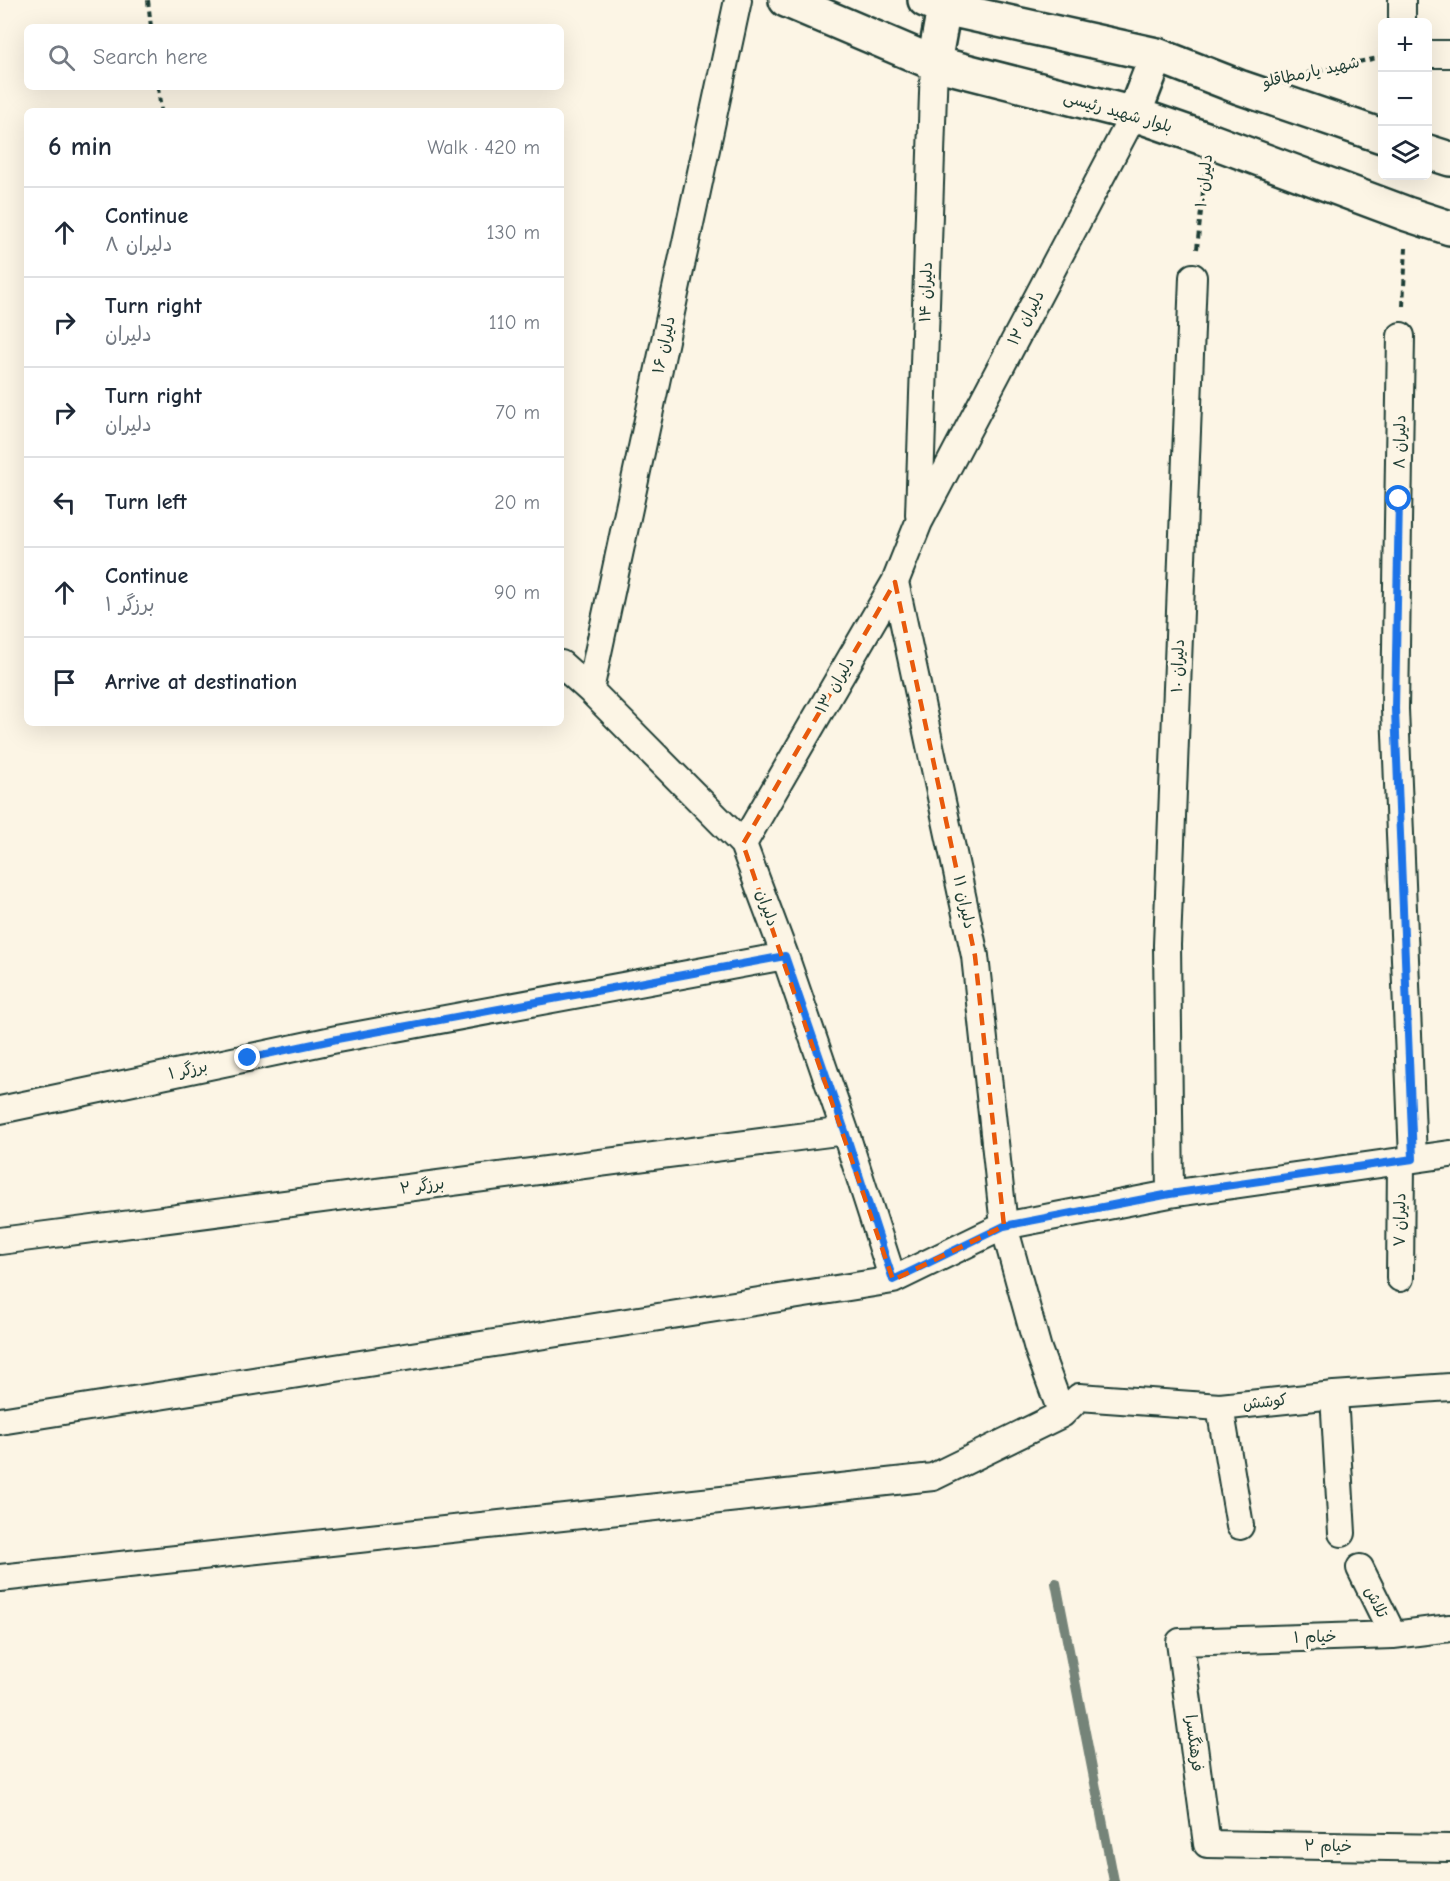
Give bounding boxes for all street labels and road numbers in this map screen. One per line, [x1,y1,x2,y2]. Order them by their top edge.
street label: شهید یارمطاقلو [1260,53,1361,92]
street label: بلوار شهید رئیسی [1061,88,1174,137]
street label: دلیران ۱۰ [1192,153,1216,209]
street label: دلیران ۱۴ [916,261,936,323]
street label: دلیران ۱۲ [1004,288,1048,348]
street label: دلیران ۱۶ [649,315,679,375]
street label: دلیران ۸ [1391,415,1409,469]
street label: دلیران ۱۰ [1168,639,1188,693]
street label: دلیران ۱۳ [812,654,858,716]
street label: دلیران ۱۱ [950,874,978,930]
street label: دلیران [752,887,782,929]
street label: برزگر ۱ [167,1056,209,1083]
street label: برزگر ۲ [399,1173,445,1198]
street label: دلیران ۷ [1391,1193,1409,1247]
street label: کوشش [1242,1391,1289,1414]
street label: تلاش [1361,1583,1392,1621]
street label: خیام ۱ [1293,1627,1337,1650]
street label: فرهنگسرا [1182,1713,1207,1772]
street label: خیام ۲ [1304,1837,1352,1858]

